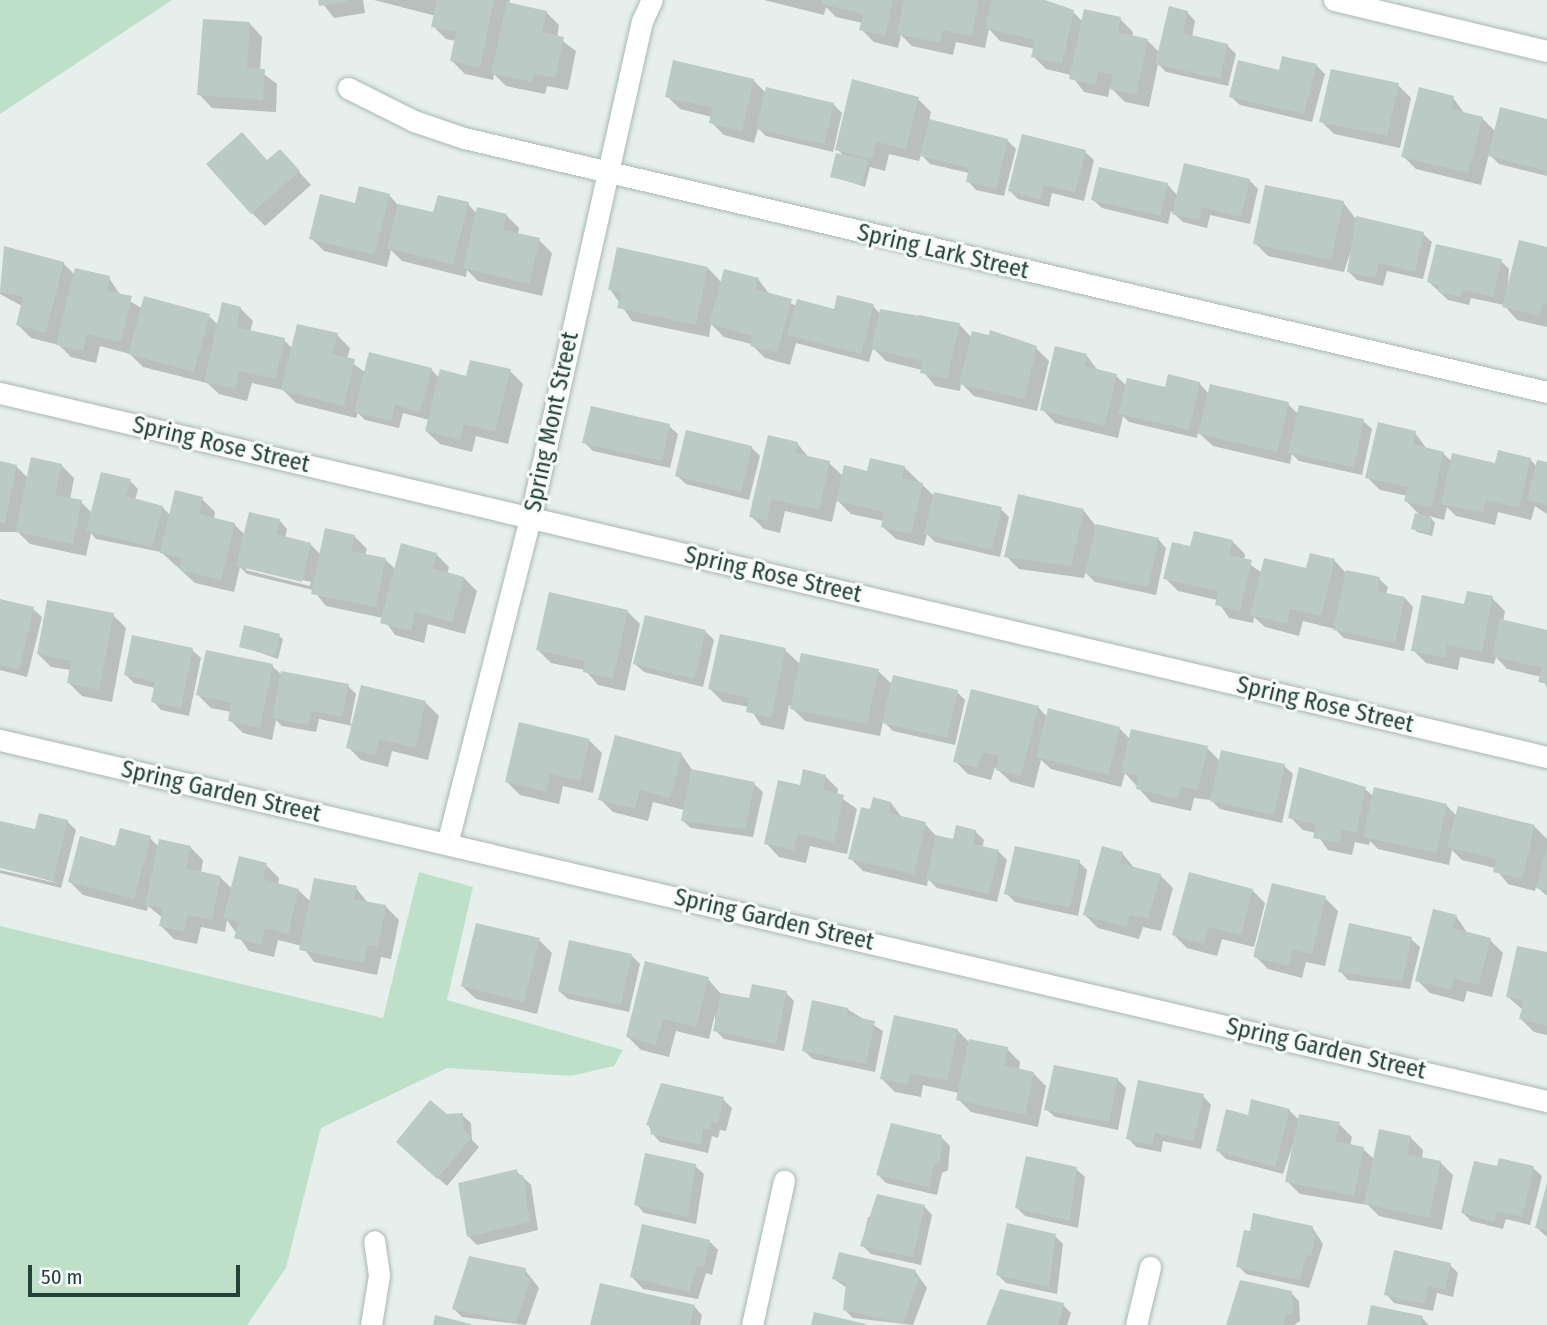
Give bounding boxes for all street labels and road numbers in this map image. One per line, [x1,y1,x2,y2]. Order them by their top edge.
street label: Spring Lark Street [854,218,1032,286]
street label: Spring Mont Street [519,329,585,515]
street label: Spring Rose Street [130,411,312,479]
street label: Spring Rose Street [682,541,864,609]
street label: Spring Rose Street [1234,671,1416,739]
street label: Spring Garden Street [118,755,324,829]
street label: Spring Garden Street [671,883,877,957]
street label: Spring Garden Street [1223,1012,1429,1086]

